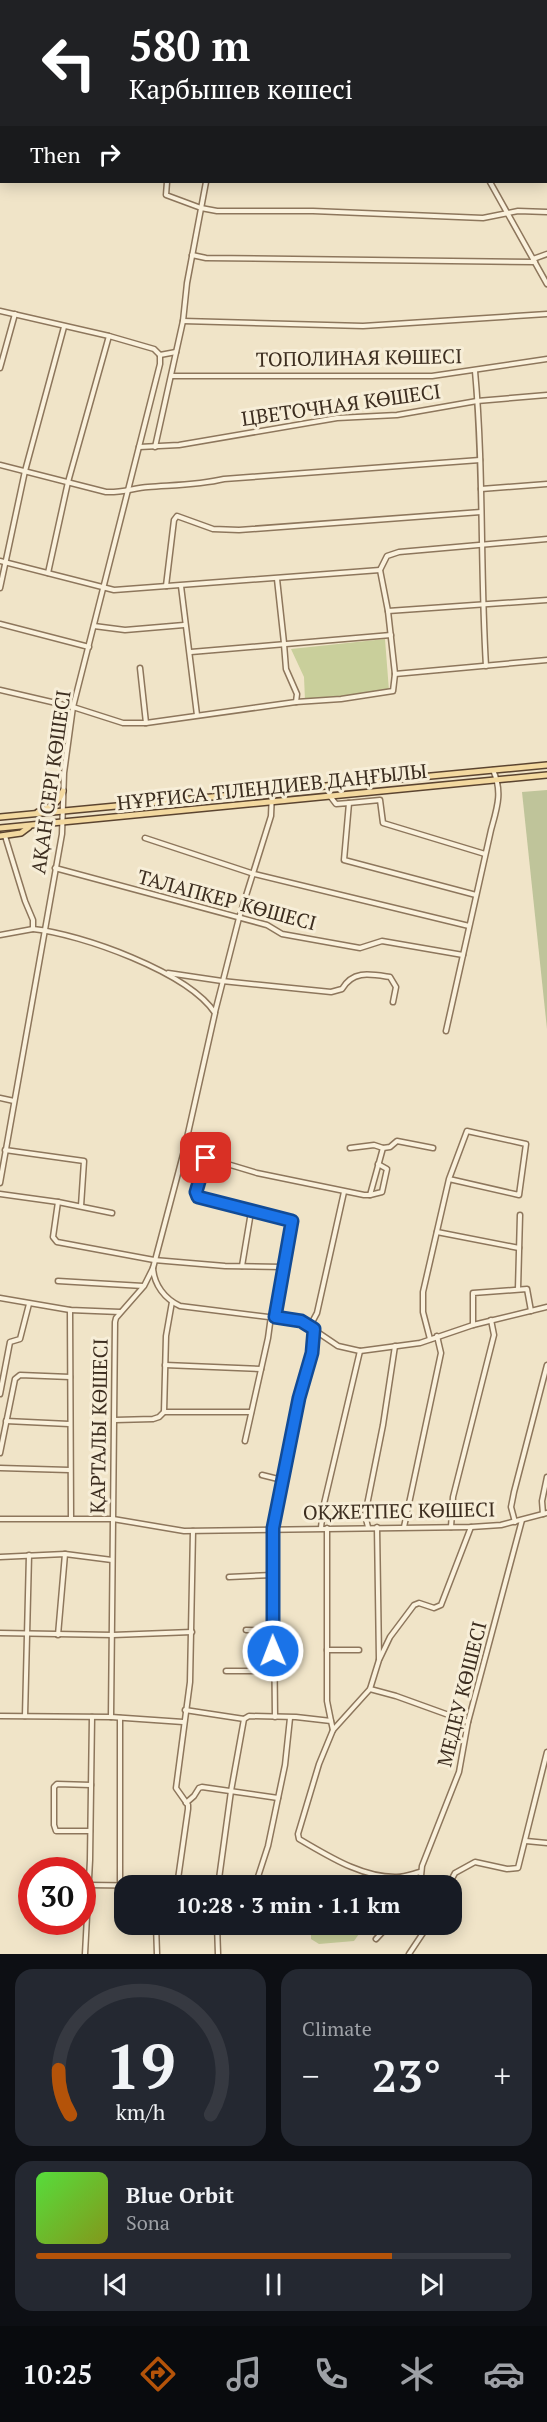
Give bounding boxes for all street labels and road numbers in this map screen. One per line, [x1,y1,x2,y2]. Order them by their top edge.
street label: ТОПОЛИНАЯ КӨШЕСІ [256,342,462,373]
street label: ЦВЕТОЧНАЯ КӨШЕСІ [240,377,442,432]
street label: АҚАН СЕРІ КӨШЕСІ [24,688,77,876]
street label: НҰРҒИСА ТІЛЕНДИЕВ ДАҢҒЫЛЫ [116,757,428,816]
street label: ТАЛАПКЕР КӨШЕСІ [135,863,320,936]
street label: ҚАРТАЛЫ КӨШЕСІ [83,1338,114,1514]
street label: ОҚЖЕТПЕС КӨШЕСІ [303,1495,495,1526]
street label: МЕДЕУ КӨШЕСІ [430,1618,493,1769]

